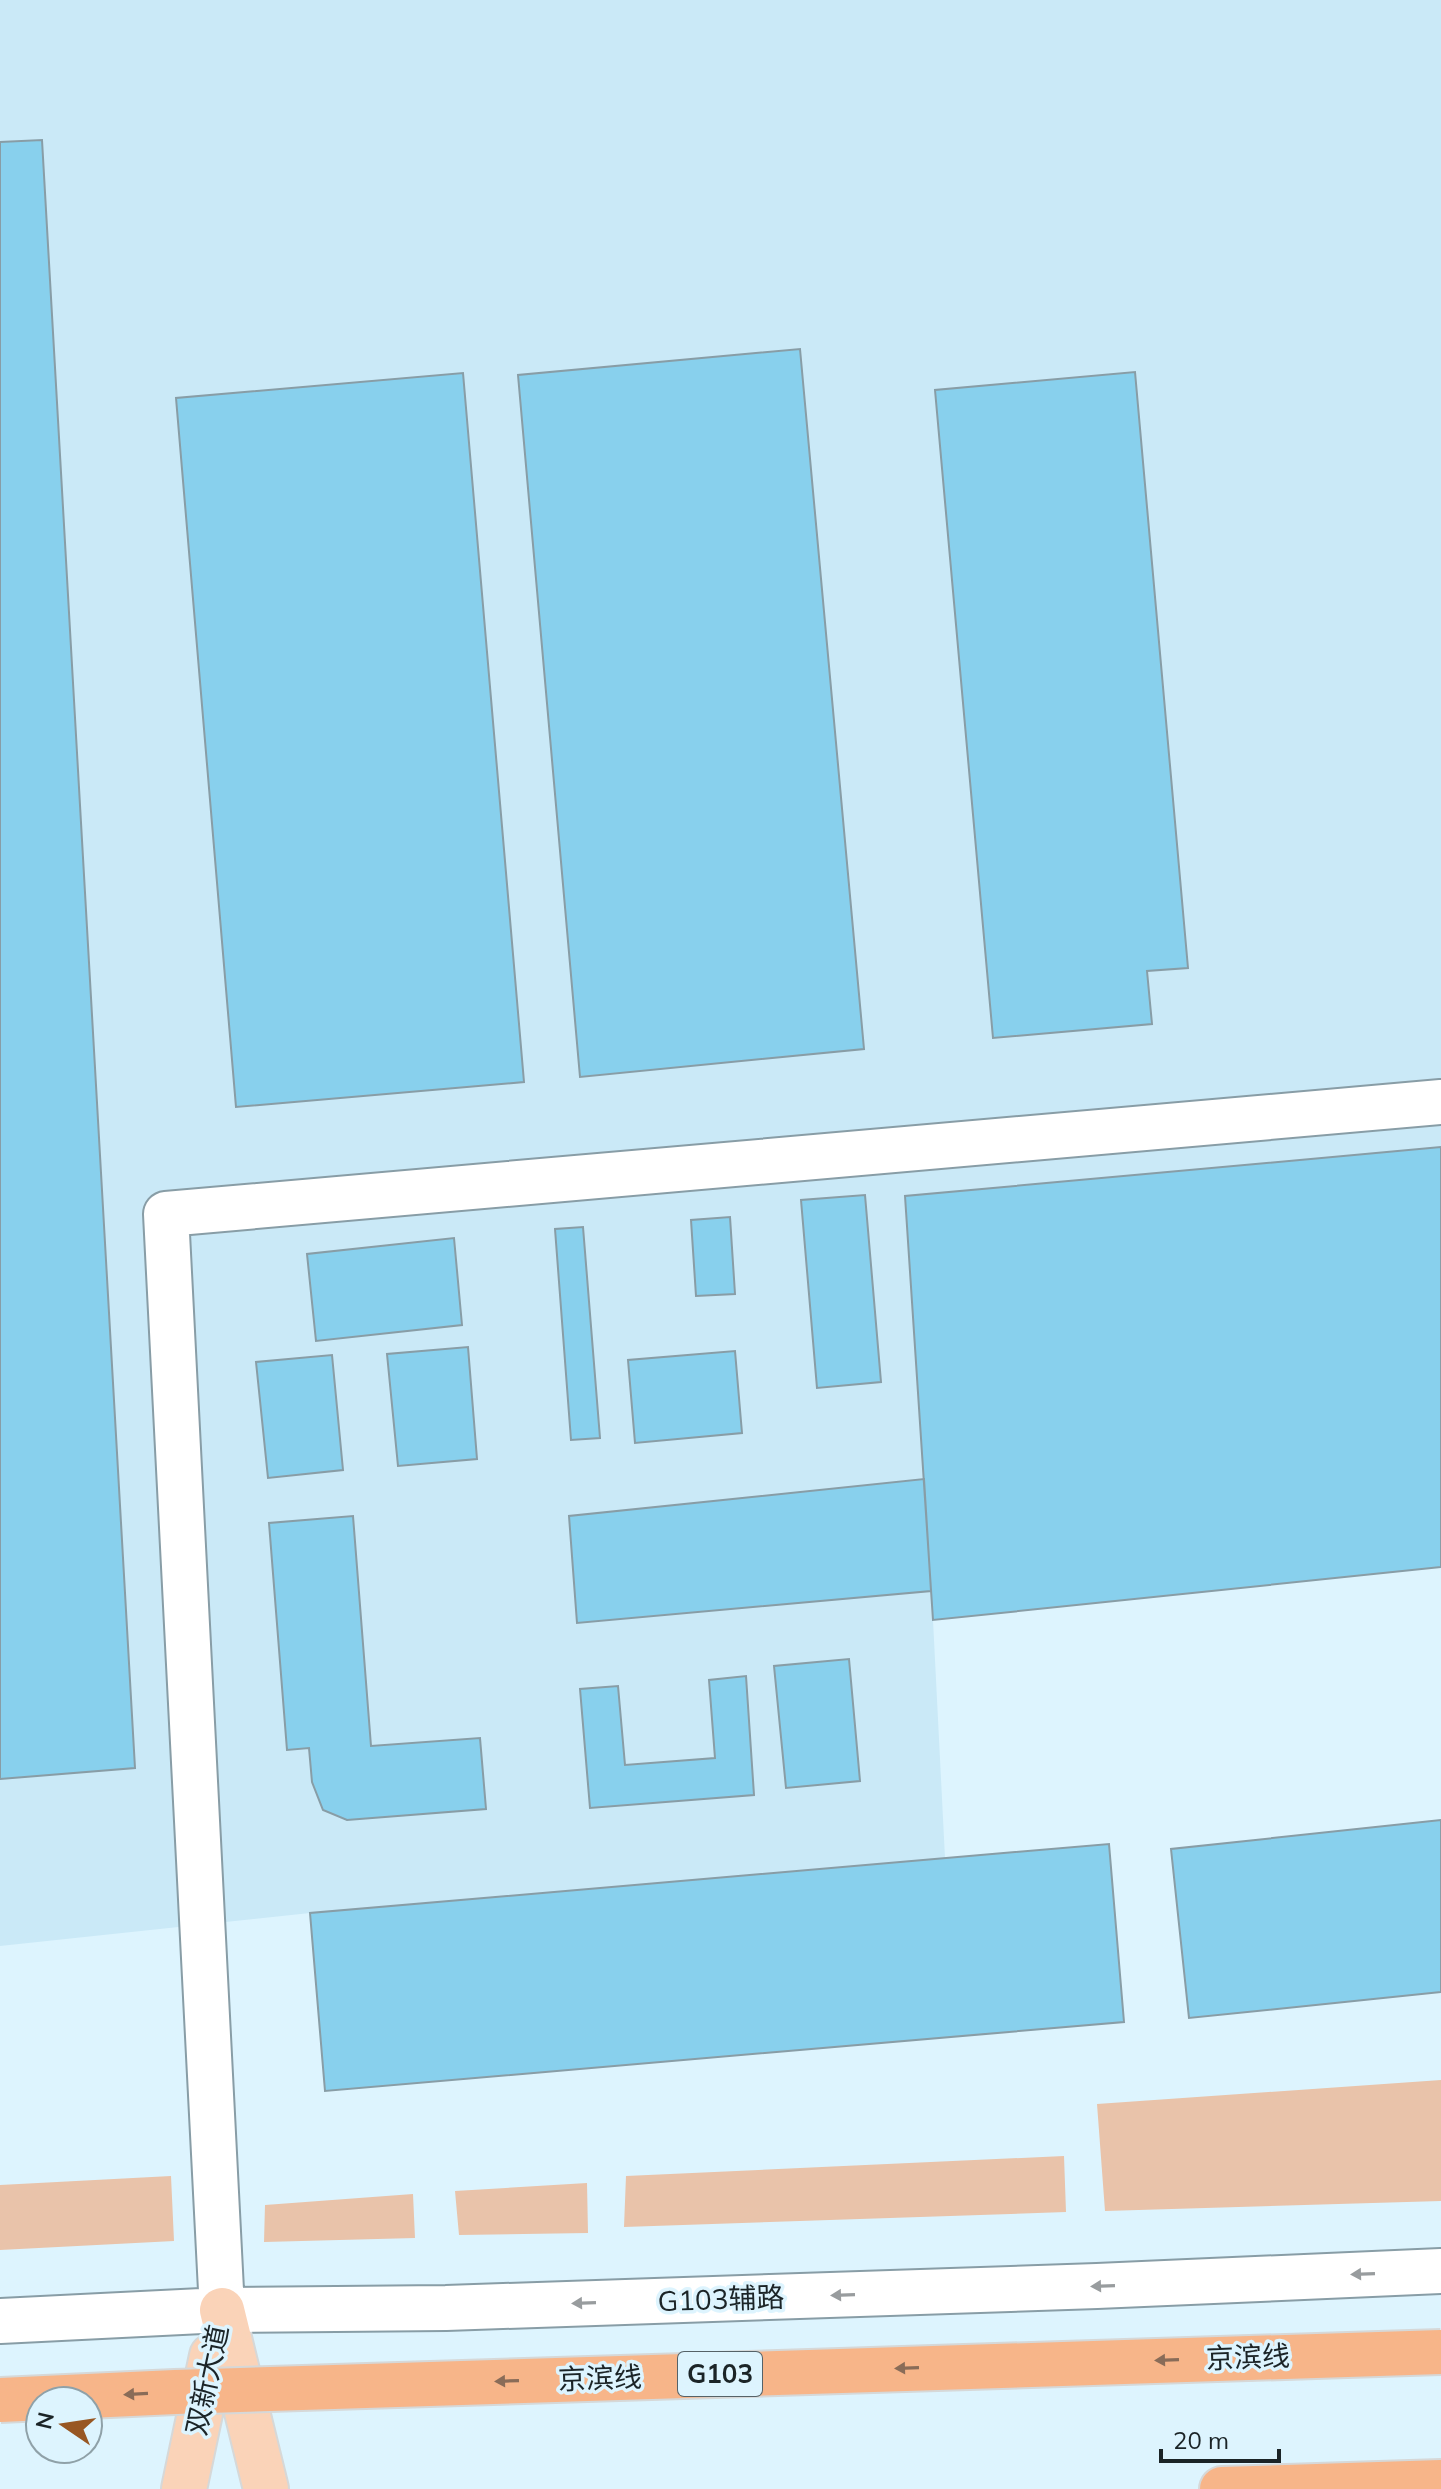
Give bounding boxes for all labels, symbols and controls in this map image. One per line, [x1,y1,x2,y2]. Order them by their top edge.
one-way arrow [1350,2268,1375,2281]
street label: G103辅路 [657,2279,785,2318]
one-way arrow [1090,2279,1115,2292]
one-way arrow [830,2288,855,2301]
one-way arrow [571,2297,596,2310]
street label: 双新大道 [178,2321,235,2438]
street label: 京滨线 [1205,2338,1291,2375]
road number: G103 [678,2352,762,2396]
one-way arrow [1154,2353,1179,2366]
street label: 京滨线 [557,2359,643,2396]
one-way arrow [894,2362,919,2375]
one-way arrow [494,2375,519,2387]
north arrow [24,2385,104,2465]
one-way arrow [123,2387,148,2400]
text: N [29,2409,60,2432]
scale bar [1161,2413,1279,2463]
text: 20 m [1173,2425,1229,2455]

